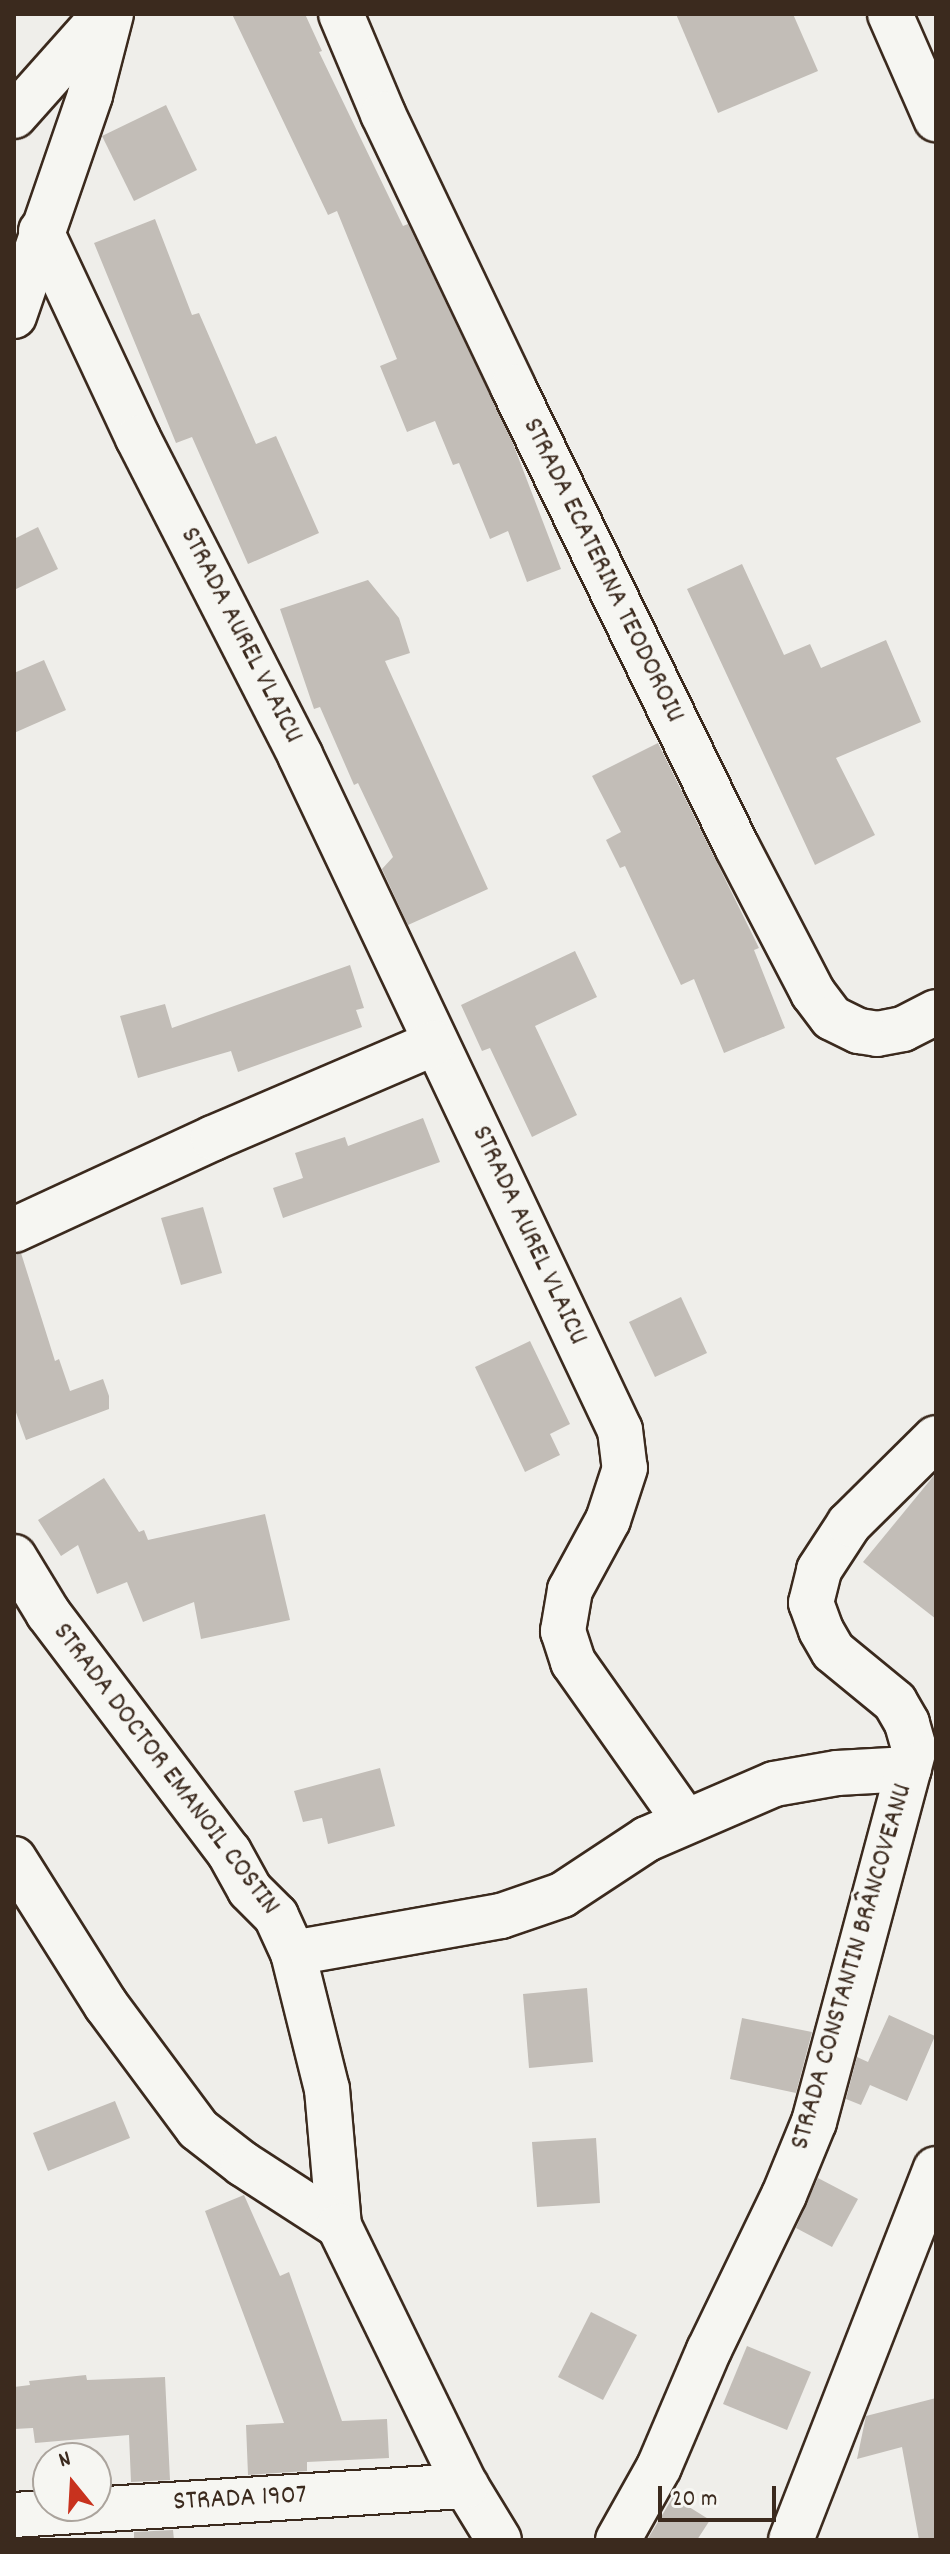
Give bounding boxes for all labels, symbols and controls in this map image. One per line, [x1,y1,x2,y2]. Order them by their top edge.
street label: STRADA ECATERINA TEODOROIU [514,413,690,729]
street label: STRADA AUREL VLAICU [171,522,309,750]
street label: STRADA AUREL VLAICU [463,1121,593,1351]
street label: STRADA DOCTOR EMANOIL COSTIN [44,1617,286,1923]
street label: STRADA CONSTANTIN BRÂNCOVEANU [785,1780,921,2154]
north arrow [32,2442,112,2522]
text: N [55,2444,75,2477]
scale bar [662,2470,780,2520]
street label: STRADA 1907 [172,2480,308,2520]
text: 20 m [672,2483,718,2517]

